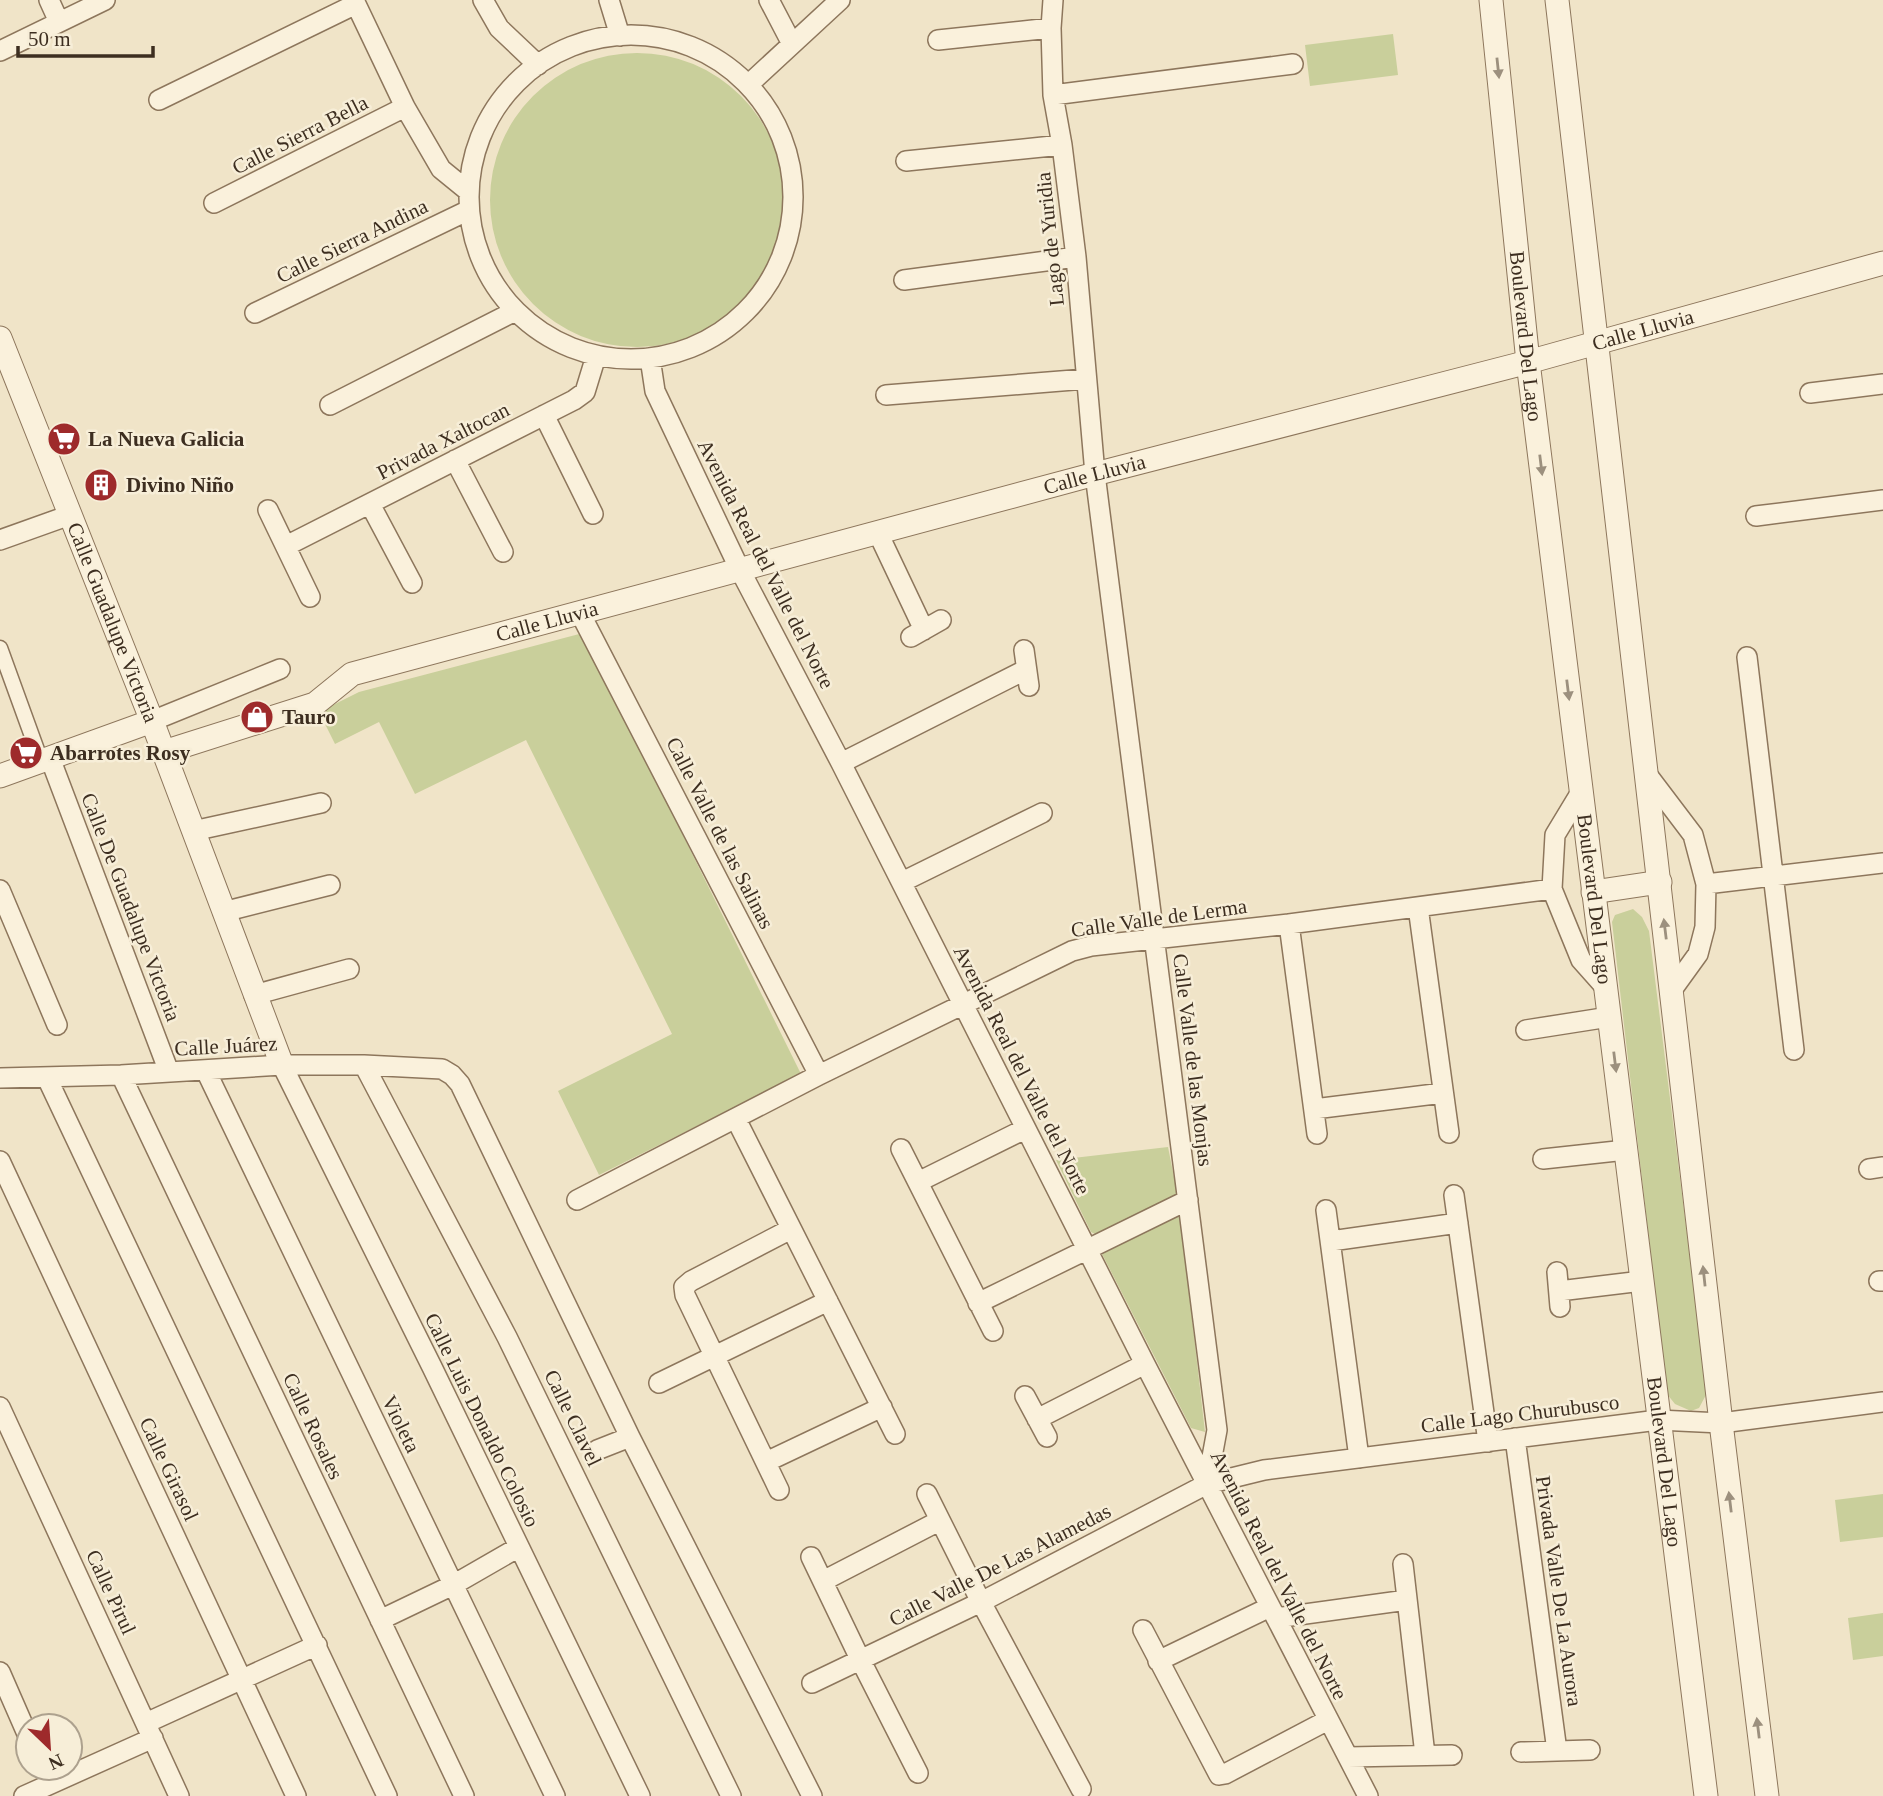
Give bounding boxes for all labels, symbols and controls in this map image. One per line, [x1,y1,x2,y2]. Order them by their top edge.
scale bar [18,14,152,58]
text: 50 m [28,27,71,51]
one-way arrow [1493,57,1504,79]
street label: Calle Sierra Bella [228,90,373,180]
street label: Lago de Yuridia [1031,170,1069,307]
street label: Calle Sierra Andina [272,194,432,288]
street label: Boulevard Del Lago [1505,250,1547,423]
street label: Calle Lluvia [1589,304,1697,356]
street label: Privada Xaltocan [373,397,514,485]
supermarket icon: La Nueva Galicia [45,420,83,458]
place label: La Nueva Galicia [88,427,245,451]
street label: Avenida Real del Valle del Norte [693,435,839,693]
street label: Calle Lluvia [1041,449,1149,499]
one-way arrow [1535,454,1546,476]
building icon: Divino Niño [82,466,120,504]
place label: Divino Niño [126,473,234,497]
street label: Calle Guadalupe Victoria [62,519,164,726]
street label: Calle Lluvia [493,596,601,647]
one-way arrow [1563,680,1574,702]
shop icon: Tauro [238,698,276,736]
place label: Tauro [282,705,336,729]
street label: Calle Valle de las Salinas [661,733,779,933]
supermarket icon: Abarrotes Rosy [7,734,45,772]
place label: Abarrotes Rosy [50,741,191,765]
street label: Calle De Guadalupe Victoria [76,789,186,1025]
street label: Boulevard Del Lago [1572,812,1617,986]
street label: Calle Valle de Lerma [1069,894,1249,942]
one-way arrow [1660,917,1671,939]
street label: Avenida Real del Valle del Norte [949,941,1095,1199]
street label: Calle Valle de las Monjas [1168,952,1218,1168]
street label: Calle Juárez [174,1031,278,1061]
one-way arrow [1610,1051,1621,1073]
one-way arrow [1699,1265,1710,1287]
street label: Calle Luis Donaldo Colosio [420,1309,544,1531]
street label: Calle Clavel [539,1366,607,1470]
street label: Calle Rosales [278,1369,348,1483]
street label: Boulevard Del Lago [1642,1375,1687,1548]
street label: Calle Lago Churubusco [1420,1390,1620,1438]
street label: Violeta [377,1392,425,1457]
street label: Calle Girasol [135,1413,203,1525]
street label: Avenida Real del Valle del Norte [1206,1446,1352,1704]
street label: Privada Valle De La Aurora [1531,1474,1587,1709]
one-way arrow [1725,1491,1736,1513]
street label: Calle Valle De Las Alamedas [885,1499,1115,1631]
street label: Calle Pirul [81,1546,141,1638]
north arrow [14,1712,84,1782]
one-way arrow [1753,1717,1764,1739]
text: N [45,1750,67,1774]

